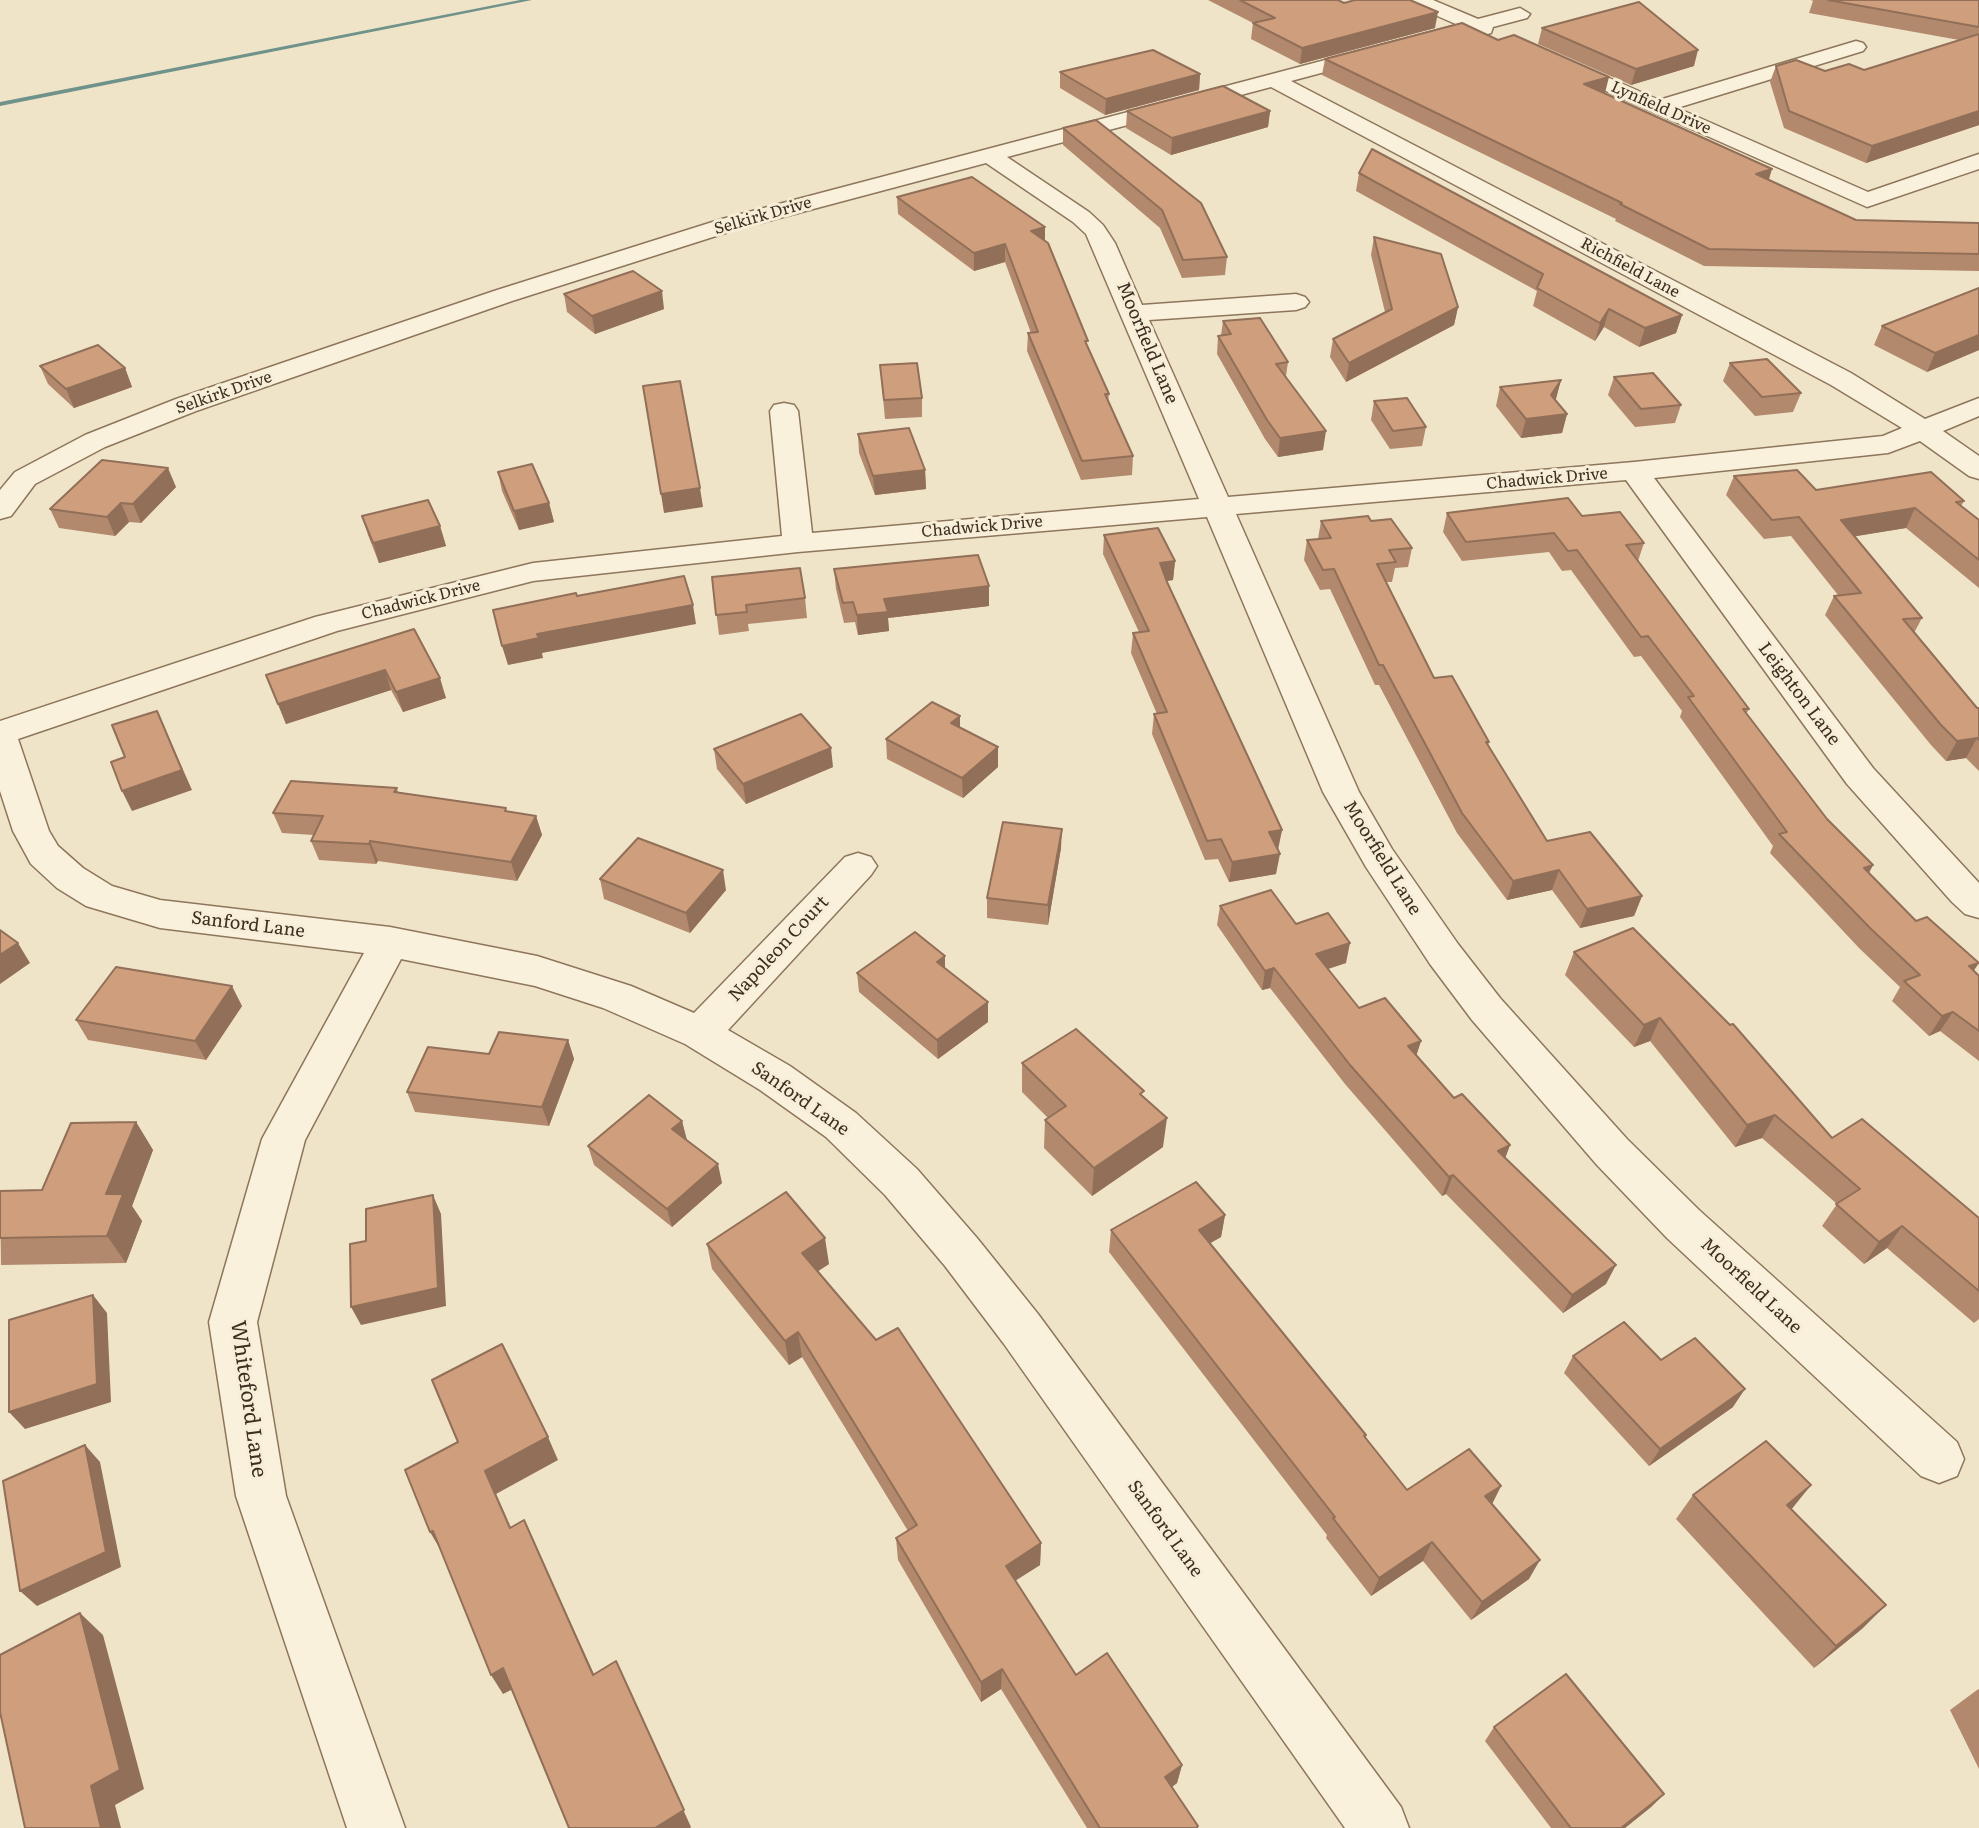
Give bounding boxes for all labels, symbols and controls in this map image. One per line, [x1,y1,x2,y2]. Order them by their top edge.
street label: Lynfield Drive [1608,77,1714,139]
street label: Selkirk Drive [712,193,814,239]
street label: Richfield Lane [1577,234,1683,302]
street label: Moorfield Lane [1112,279,1182,407]
street label: Selkirk Drive [173,368,275,418]
street label: Chadwick Drive [1486,464,1608,494]
street label: Chadwick Drive [921,512,1043,542]
street label: Chadwick Drive [360,576,482,624]
street label: Leighton Lane [1753,638,1845,750]
street label: Moorfield Lane [1338,797,1426,919]
street label: Napoleon Court [725,892,833,1006]
street label: Sanford Lane [190,907,306,943]
street label: Sanford Lane [747,1057,853,1141]
street label: Moorfield Lane [1696,1234,1806,1338]
street label: Whiteford Lane [224,1319,272,1479]
street label: Sanford Lane [1123,1476,1207,1582]

